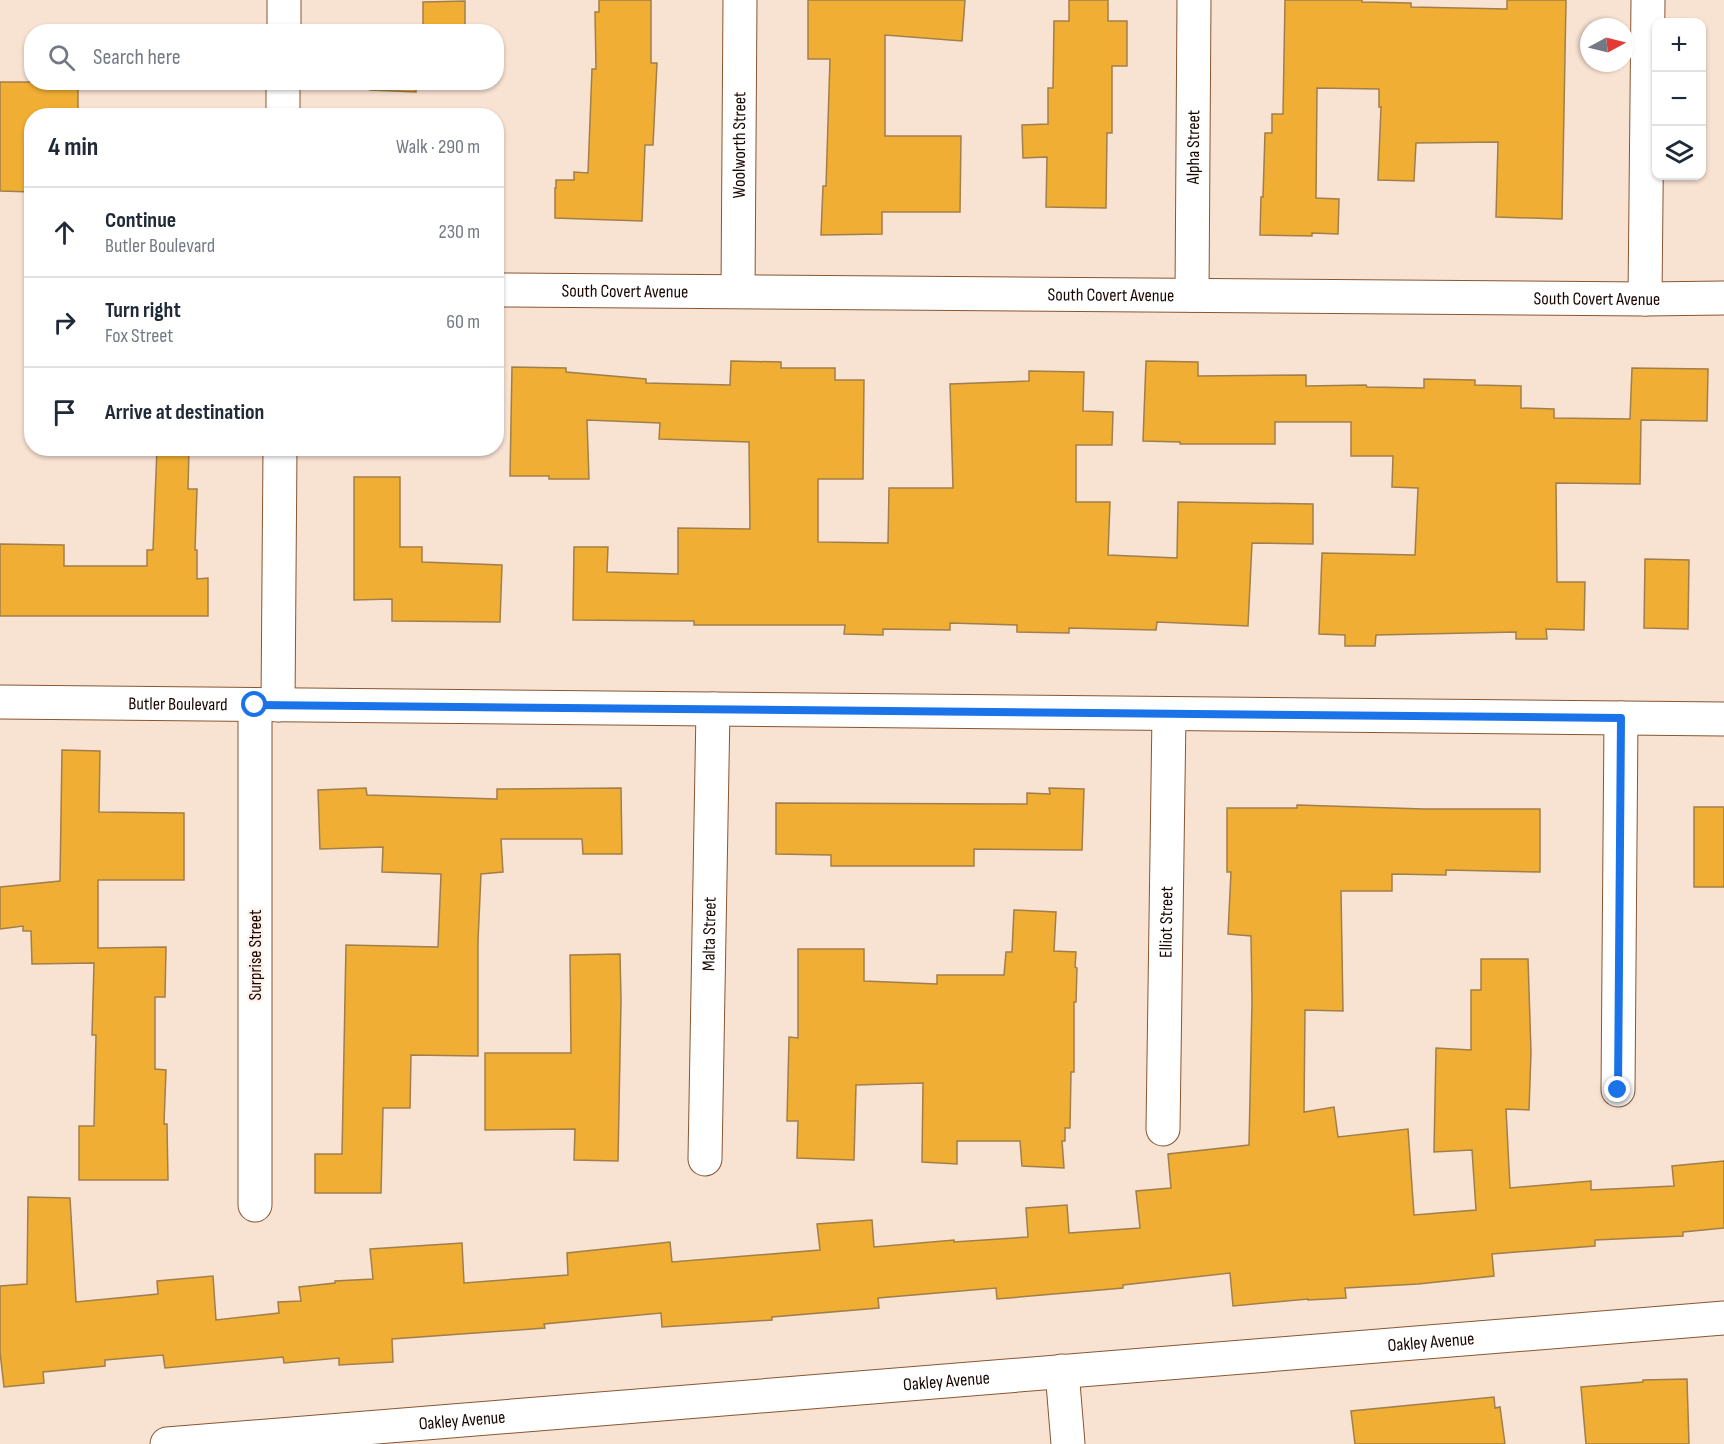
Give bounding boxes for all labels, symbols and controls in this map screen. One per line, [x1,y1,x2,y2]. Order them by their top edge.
north arrow [1580,18,1634,72]
map controls [1652,18,1706,180]
button: + [1652,18,1706,72]
search box [24,24,504,90]
icon: search [45,41,78,74]
text: Search here [93,44,180,71]
button: − [1652,72,1706,126]
street label: Woolworth Street [728,91,750,198]
street label: Alpha Street [1182,109,1204,185]
button: layers [1652,126,1706,180]
text: 4 min [48,132,98,163]
text: Walk · 290 m [396,135,480,159]
text: Continue [105,207,176,234]
icon: ahead [48,216,81,249]
text: 230 m [438,220,480,244]
text: Butler Boulevard [105,234,215,258]
street label: South Covert Avenue [562,280,688,302]
street label: South Covert Avenue [1048,284,1174,306]
street label: South Covert Avenue [1534,288,1660,310]
text: Turn right [105,297,181,324]
icon: right [48,306,81,339]
text: 60 m [446,310,480,334]
text: Fox Street [105,324,173,348]
icon: arrive [48,396,81,429]
text: Arrive at destination [105,399,264,426]
route start [241,691,267,717]
street label: Butler Boulevard [128,693,228,715]
street label: Elliot Street [1155,885,1177,958]
street label: Malta Street [698,896,720,971]
street label: Surprise Street [245,909,266,1000]
route end [1604,1076,1630,1102]
street label: Oakley Avenue [1387,1328,1475,1356]
street label: Oakley Avenue [902,1367,991,1395]
street label: Oakley Avenue [418,1406,506,1434]

